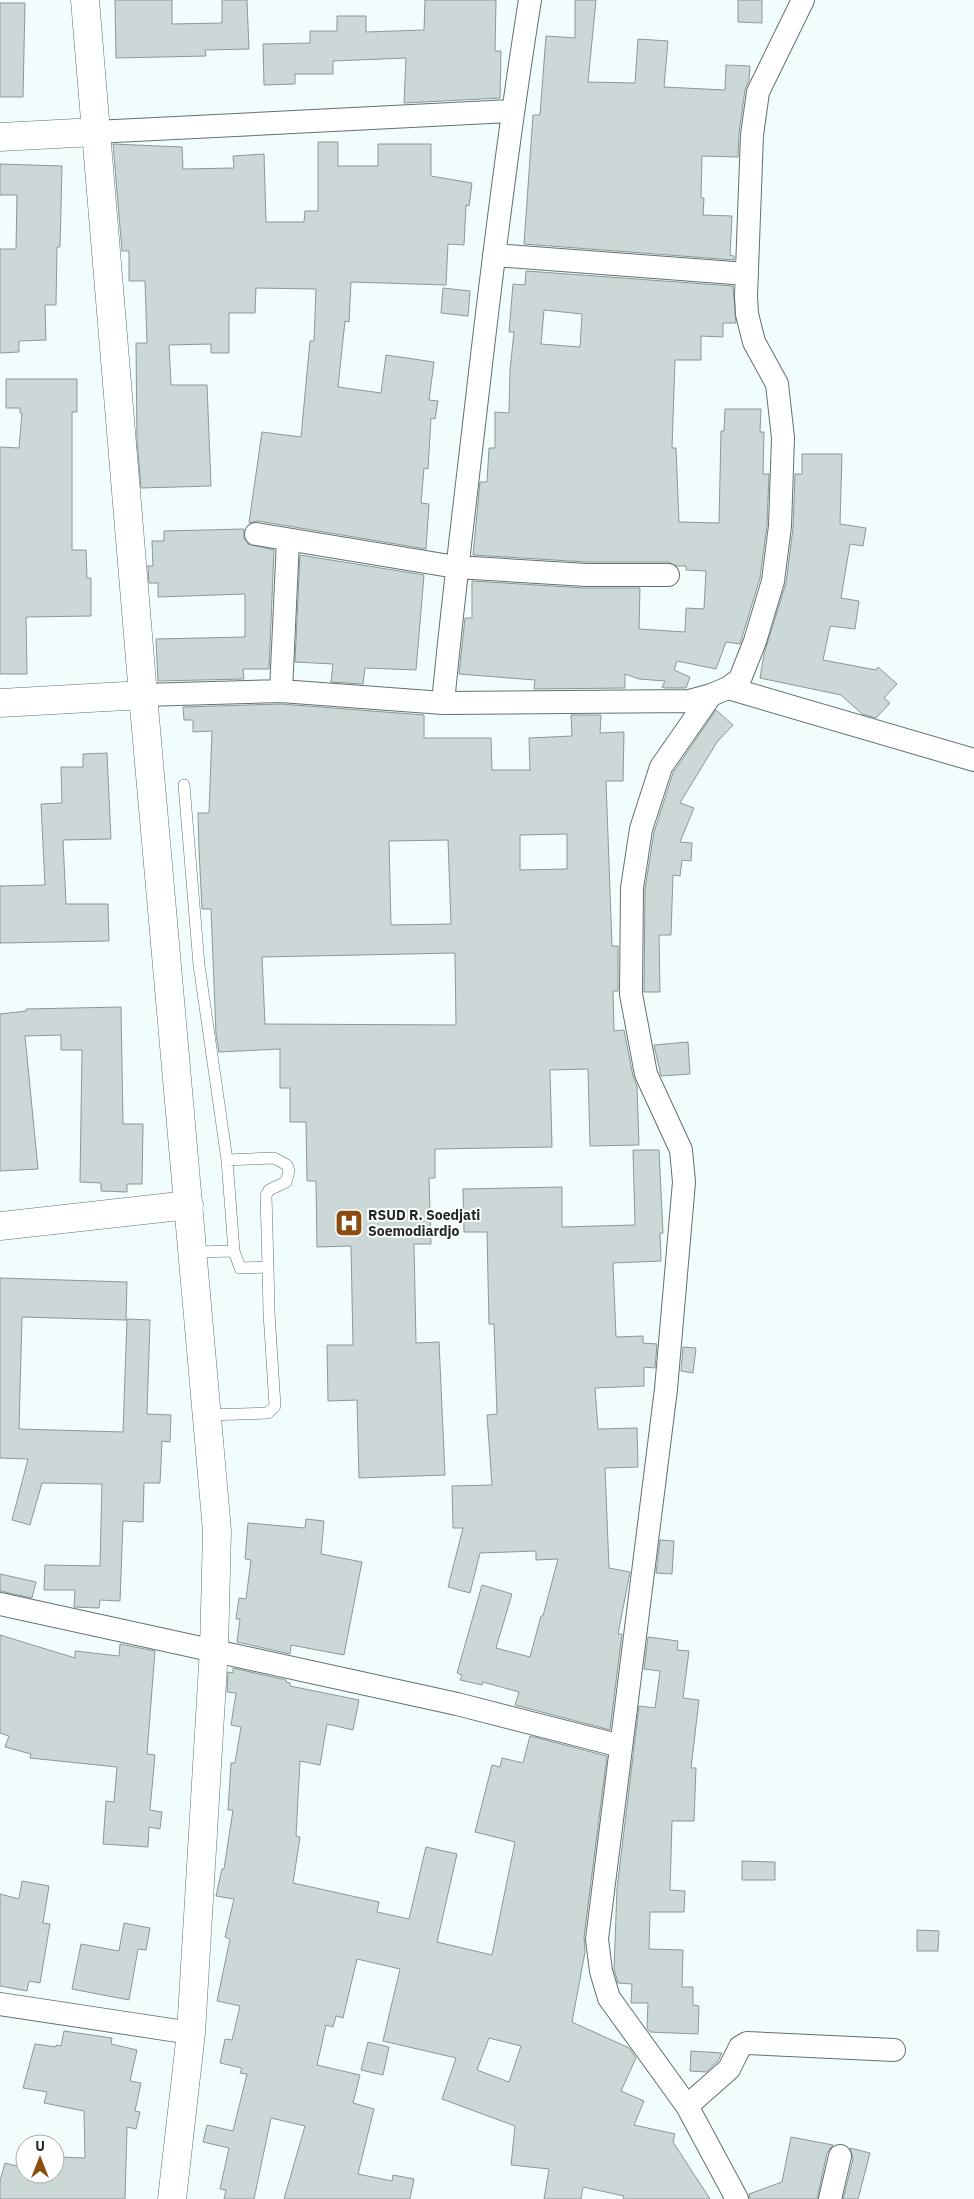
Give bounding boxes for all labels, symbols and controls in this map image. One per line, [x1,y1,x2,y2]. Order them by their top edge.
place label: RSUD R. Soedjati Soemodiardjo [368,1206,480,1240]
hospital icon: RSUD R. Soedjati Soemodiardjo [334,1208,364,1238]
north arrow [15,2134,65,2184]
text: U [35,2137,45,2155]

